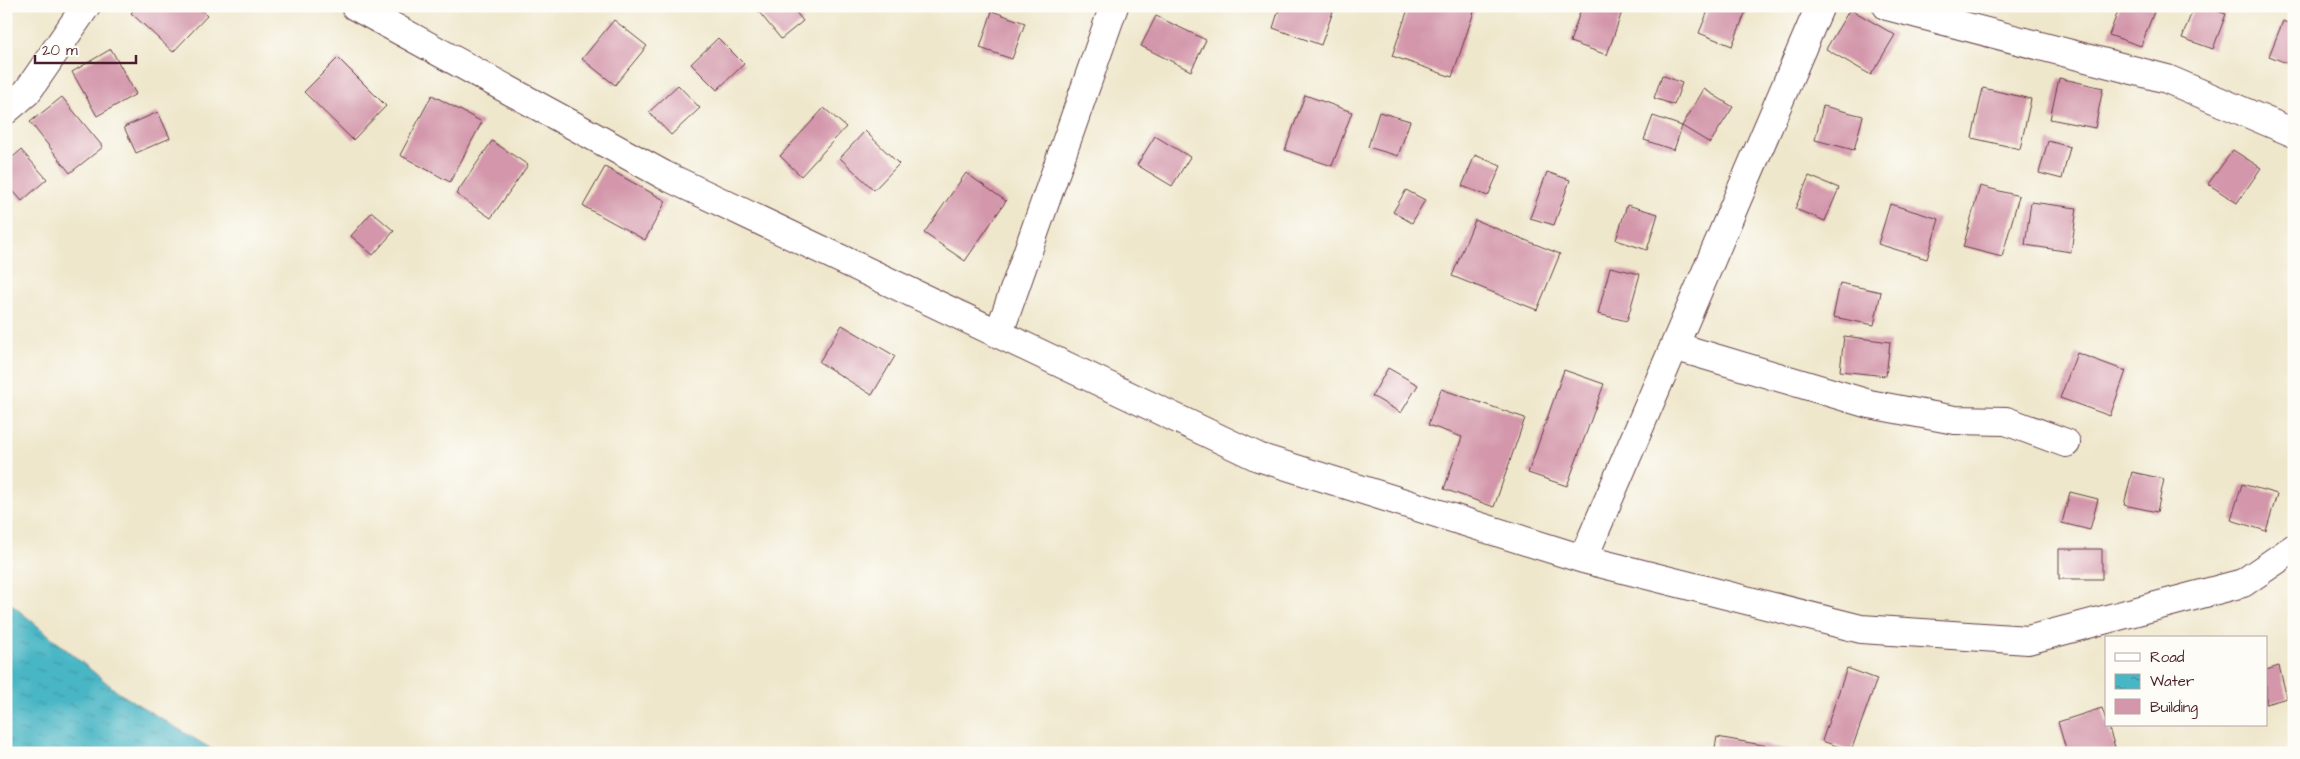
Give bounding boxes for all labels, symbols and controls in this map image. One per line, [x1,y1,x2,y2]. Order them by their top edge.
scale bar [35,32,136,64]
text: 20 m [42,40,78,61]
legend [2105,636,2268,726]
text: Road [2150,647,2185,668]
text: Water [2150,671,2194,692]
text: Building [2150,697,2198,719]

